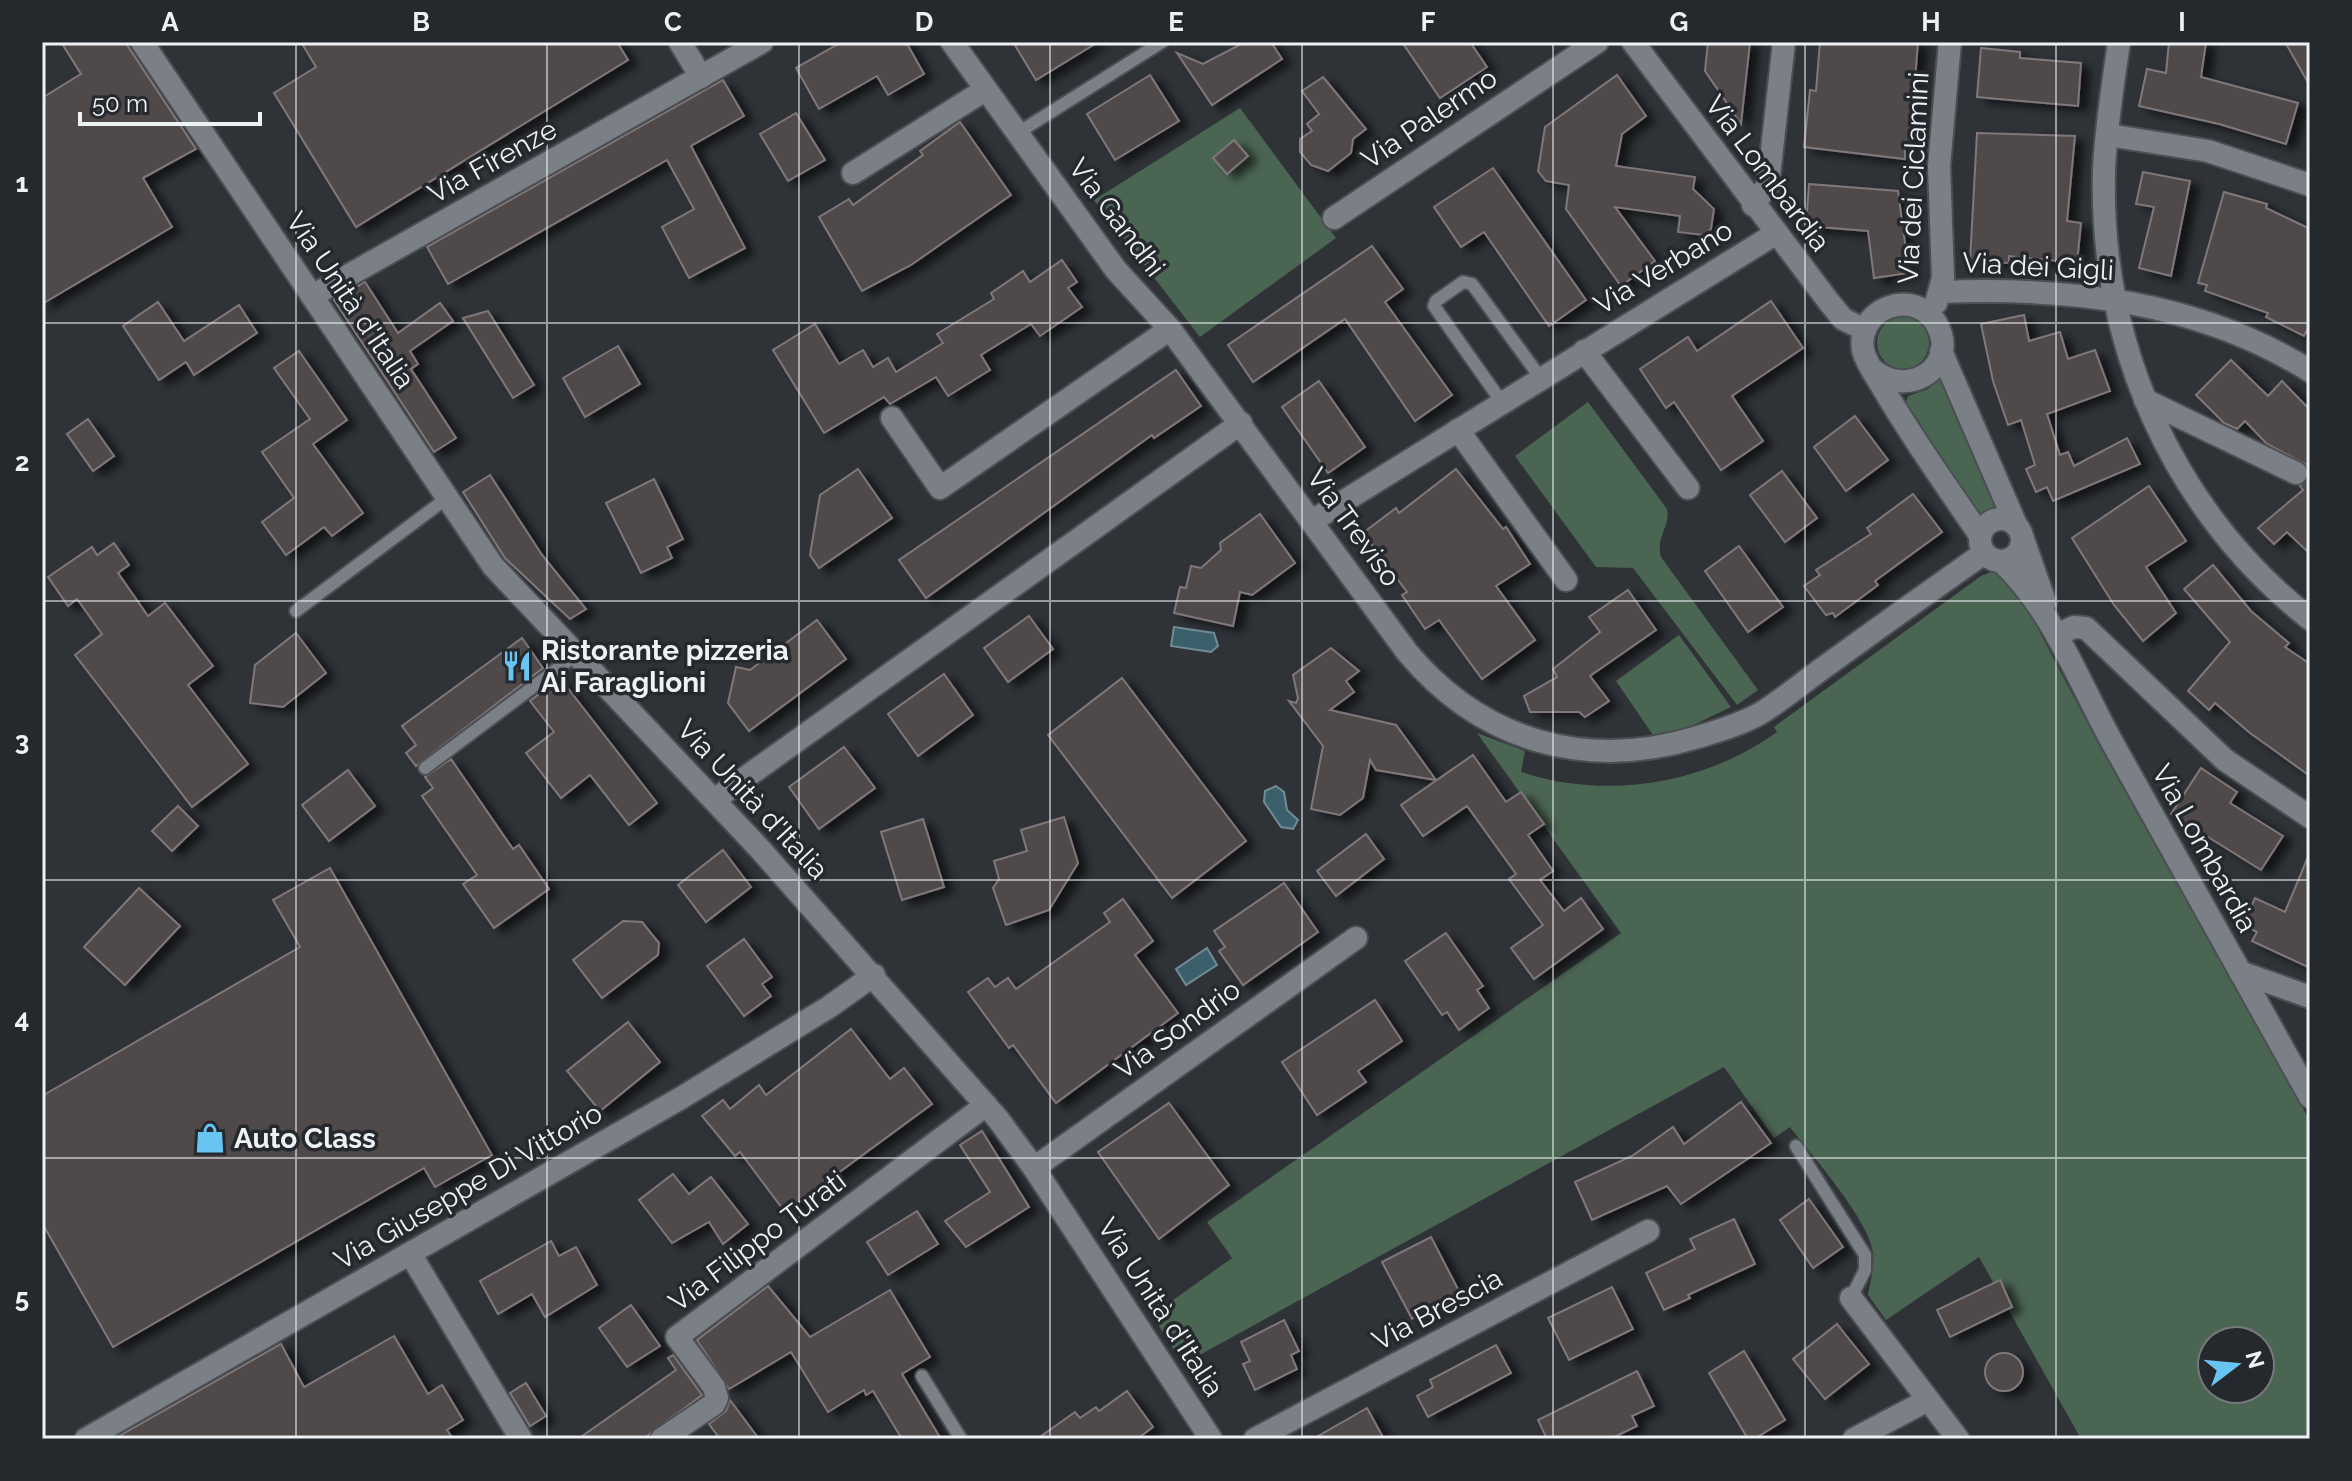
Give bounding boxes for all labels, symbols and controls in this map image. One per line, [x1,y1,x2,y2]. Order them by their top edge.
text: A [161,7,179,37]
text: B [412,7,430,37]
text: C [664,7,682,37]
text: D [915,7,933,37]
text: E [1168,7,1184,37]
text: F [1421,7,1436,37]
text: G [1670,7,1688,37]
text: H [1921,7,1941,37]
text: I [2178,7,2186,37]
street label: Via Palermo [1355,61,1503,176]
street label: Via dei Ciclamini [1891,71,1936,285]
scale bar [80,76,260,126]
text: 50 m [92,89,148,118]
street label: Via Lombardia [1698,89,1837,258]
street label: Via Firenze [422,113,562,210]
street label: Via Gandhi [1062,152,1172,283]
text: 1 [16,168,29,198]
street label: Via Unità d'Italia [279,206,422,395]
street label: Via Verbano [1588,213,1738,322]
street label: Via dei Gigli [1961,246,2115,287]
text: 2 [15,447,29,477]
street label: Via Treviso [1300,462,1407,593]
place label: Ristorante pizzeria Ai Faraglioni [541,634,789,699]
restaurant icon: Ristorante pizzeria Ai Faraglioni [500,649,534,683]
street label: Via Unità d'Italia [670,713,835,886]
text: 3 [15,726,29,756]
street label: Via Lombardia [2145,759,2264,938]
street label: Via Sondrio [1108,973,1247,1086]
text: 4 [15,1004,29,1034]
street label: Via Giuseppe Di Vittorio [329,1096,608,1277]
shop icon: Auto Class [193,1121,227,1155]
place label: Auto Class [234,1122,376,1155]
street label: Via Filippo Turati [662,1164,852,1319]
street label: Via Unità d'Italia [1091,1212,1231,1403]
street label: Via Brescia [1367,1261,1508,1357]
text: 5 [15,1283,29,1313]
north arrow [2196,1325,2276,1405]
text: N [2240,1348,2270,1371]

